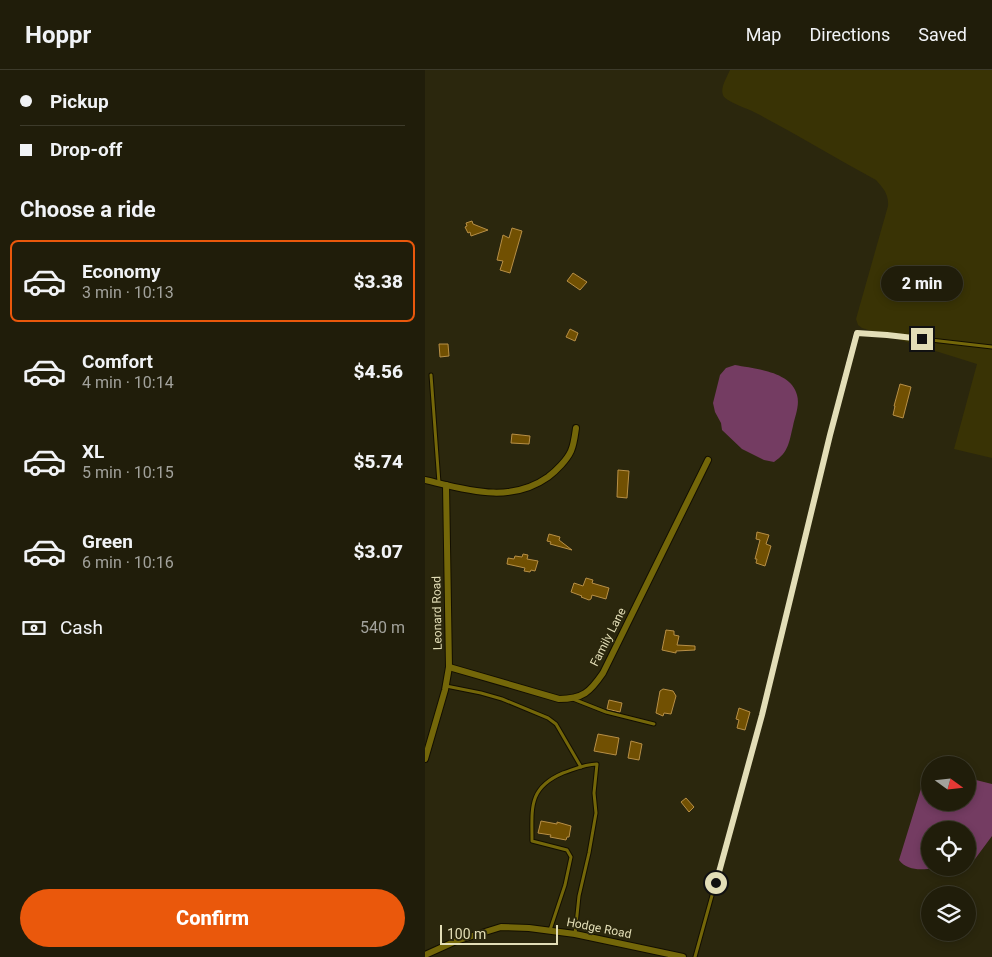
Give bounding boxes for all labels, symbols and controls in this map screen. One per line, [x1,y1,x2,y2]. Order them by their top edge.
text: Hoppr [25,21,91,49]
text: Map [746,24,781,45]
text: Directions [809,24,890,45]
text: Saved [918,24,967,45]
text: Pickup [50,90,109,113]
text: Drop-off [50,138,122,161]
text: Choose a ride [20,197,156,222]
icon: car [22,259,67,304]
text: Economy [82,260,161,283]
callout: 2 min [881,266,963,302]
text: $3.38 [354,270,403,293]
text: 2 min [902,274,942,293]
text: 3 min · 10:13 [82,283,174,302]
route end [911,328,933,350]
icon: car [22,349,67,394]
text: Comfort [82,350,153,373]
text: $4.56 [354,360,403,383]
text: 4 min · 10:14 [82,373,174,392]
icon: car [22,439,67,484]
text: XL [82,440,104,463]
text: $5.74 [354,450,403,473]
text: 5 min · 10:15 [82,463,174,482]
icon: car [22,529,67,574]
text: Green [82,530,133,553]
text: $3.07 [354,540,403,563]
text: 6 min · 10:16 [82,553,174,572]
street label: Leonard Road [429,576,445,650]
street label: Family Lane [587,605,629,669]
icon: cash [20,614,48,642]
text: Cash [60,616,103,639]
text: 540 m [360,618,405,637]
north arrow [921,756,976,811]
map controls [921,756,976,941]
button: locate [921,821,976,876]
route start [705,872,727,894]
button: layers [921,886,976,941]
button: Confirm [20,889,405,947]
street label: Hodge Road [565,915,633,941]
scale bar [440,922,557,945]
text: 100 m [447,926,486,942]

